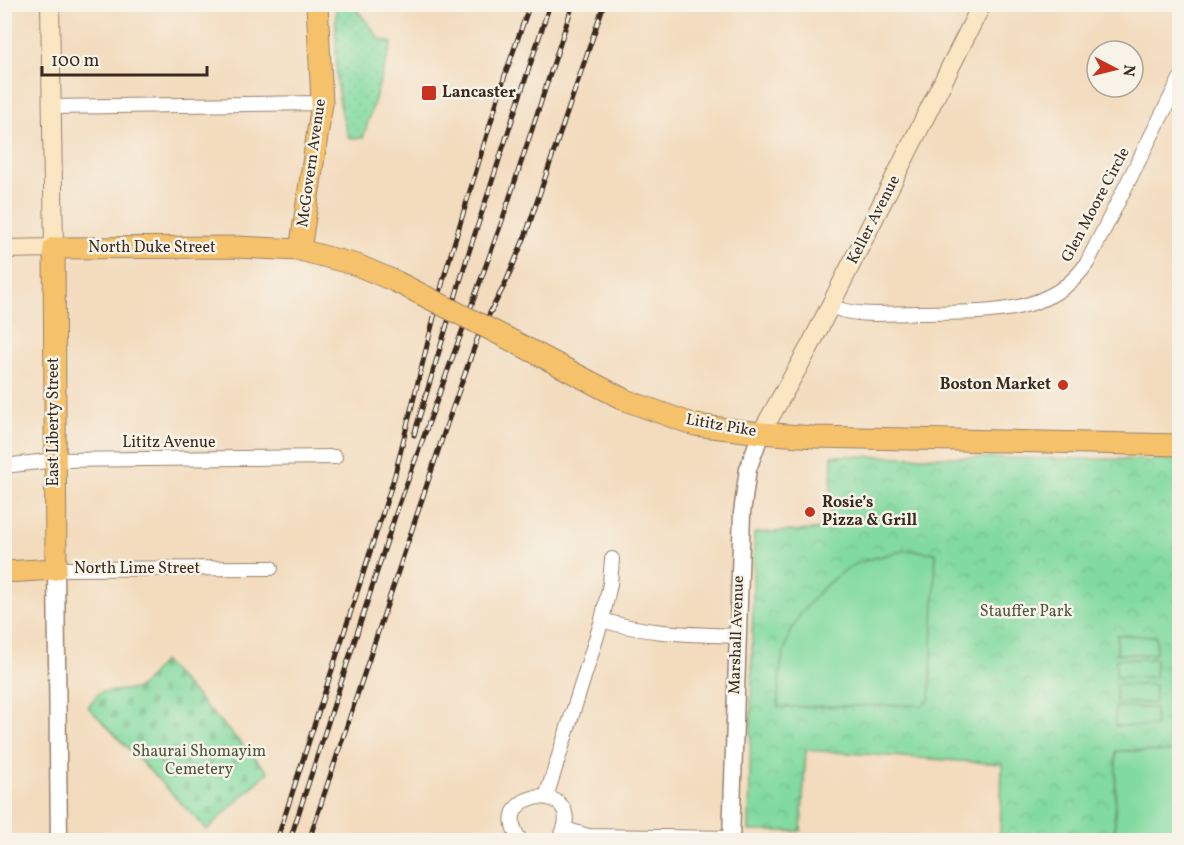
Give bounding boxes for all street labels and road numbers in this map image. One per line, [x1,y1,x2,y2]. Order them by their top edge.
street label: McGovern Avenue [292,97,332,229]
street label: Glen Moore Circle [1056,144,1136,266]
street label: Keller Avenue [842,172,906,268]
street label: North Duke Street [88,237,216,259]
street label: East Liberty Street [43,357,65,487]
street label: Lititz Pike [684,409,758,443]
street label: Lititz Avenue [122,432,216,454]
street label: North Lime Street [74,558,200,580]
street label: Marshall Avenue [724,575,750,695]

